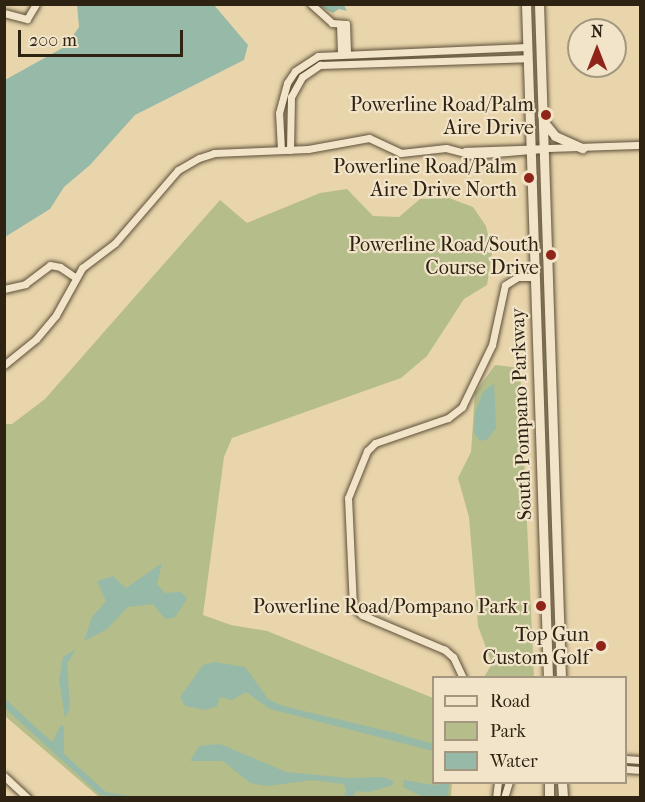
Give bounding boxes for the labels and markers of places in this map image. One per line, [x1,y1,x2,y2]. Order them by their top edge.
place label: Powerline Road/Palm Aire Drive [350,92,534,139]
marker: Powerline Road/Palm Aire Drive [539,108,553,122]
place label: Powerline Road/Palm Aire Drive North [333,154,517,201]
marker: Powerline Road/Palm Aire Drive North [522,171,536,185]
place label: Powerline Road/South Course Drive [348,232,539,279]
marker: Powerline Road/South Course Drive [544,248,558,262]
place label: Powerline Road/Pompano Park 1 [253,594,529,618]
marker: Powerline Road/Pompano Park 1 [534,599,548,613]
place label: Top Gun Custom Golf [482,622,589,669]
marker: Top Gun Custom Golf [594,639,608,653]

